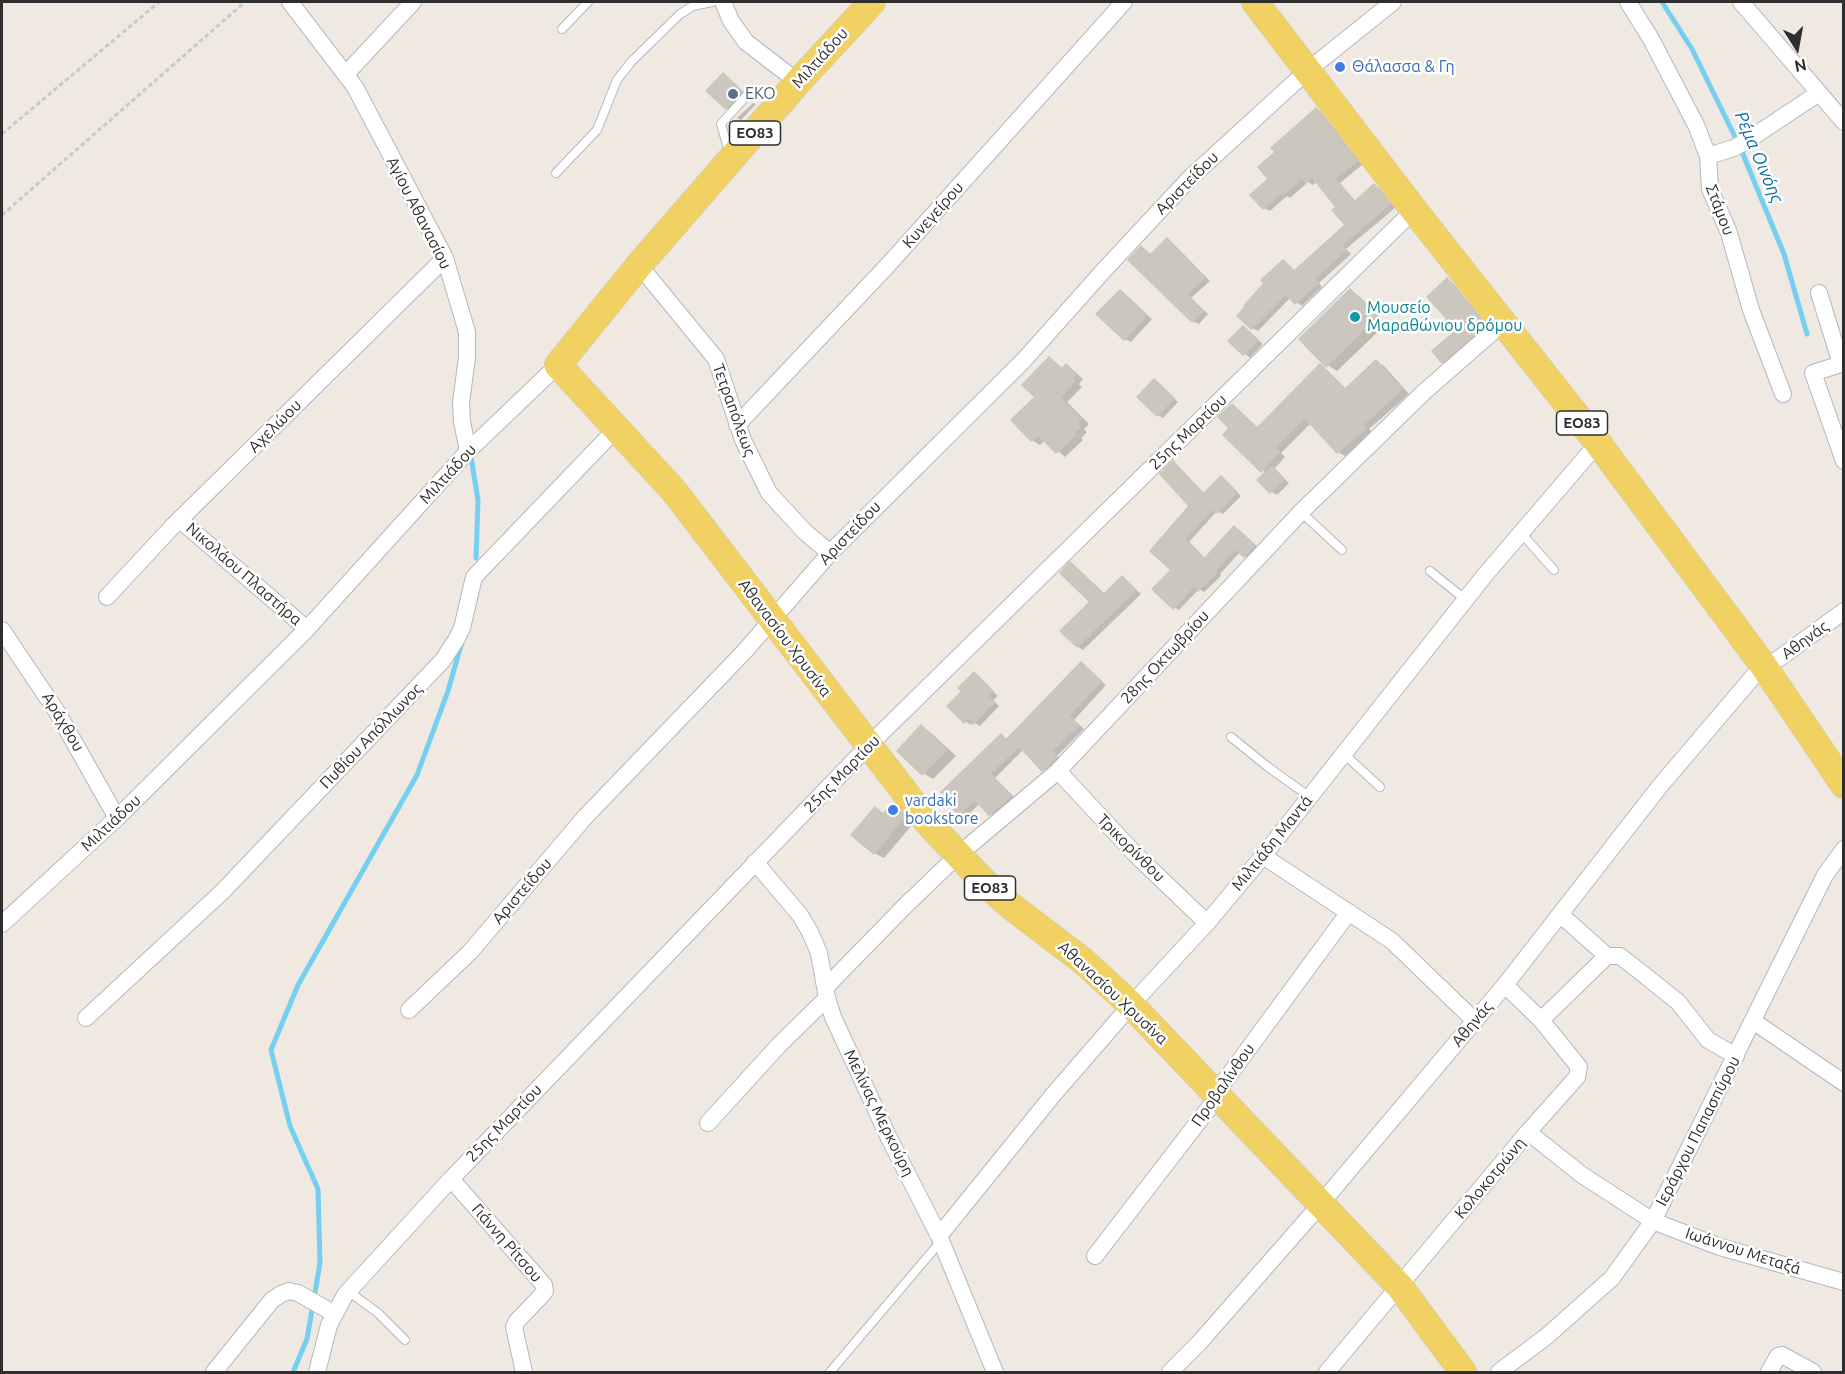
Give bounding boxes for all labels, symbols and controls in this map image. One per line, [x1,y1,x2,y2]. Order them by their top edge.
north arrow [1767,18,1827,78]
street label: Μιλτιάδου [788,24,852,92]
text: N [1793,56,1808,76]
place label: Θάλασσα & Γη [1352,57,1455,77]
marker: Θάλασσα & Γη [1333,60,1347,74]
place label: EKO [745,84,776,104]
marker: EKO [726,87,740,101]
water label: Ρέμα Οινόης [1730,108,1788,206]
road number: ΕΟ83 [730,121,780,145]
street label: Αριστείδου [1152,148,1222,218]
street label: Αγίου Αθανασίου [382,154,456,272]
street label: Κυνεγείρου [898,178,968,252]
street label: Στάμου [1702,182,1738,238]
place label: Μουσείο Μαραθώνιου δρόμου [1367,298,1522,336]
marker: Μουσείο Μαραθώνιου δρόμου [1348,310,1362,324]
street label: Τετραπόλεως [708,361,760,459]
street label: 25ης Μαρτίου [1145,390,1231,474]
street label: Αχελώου [245,396,305,456]
road number: ΕΟ83 [1556,411,1608,435]
street label: Μιλτιάδου [416,440,480,508]
street label: Αριστείδου [815,497,885,569]
street label: Νικολάου Πλαστήρα [182,519,306,629]
street label: Αθανασίου Χρυσίνα [734,575,836,701]
street label: 28ης Οκτωβρίου [1117,606,1213,708]
street label: Αθηνάς [1778,617,1832,663]
street label: Πυθίου Απόλλωνος [316,679,426,793]
street label: Αράχθου [38,689,88,755]
street label: 25ης Μαρτίου [800,731,884,817]
street label: Μιλτιάδου [77,791,145,855]
place label: vardaki bookstore [905,791,979,829]
street label: Μιλτιάδη Μαντά [1228,792,1316,894]
marker: vardaki bookstore [886,803,900,817]
street label: Τρικορίνθου [1093,810,1169,886]
street label: Αριστείδου [488,854,556,928]
road number: ΕΟ83 [964,876,1016,900]
street label: Αθανασίου Χρυσίνα [1054,937,1172,1049]
street label: Αθηνάς [1447,997,1497,1051]
street label: Προβαλίνθου [1187,1040,1259,1130]
street label: Μελίνας Μερκούρη [840,1046,918,1180]
street label: Ιεράρχου Παπασπύρου [1652,1053,1744,1209]
street label: 25ης Μαρτίου [462,1080,546,1166]
street label: Κολοκοτρώνη [1450,1133,1530,1223]
street label: Γιάννη Ρίτσου [468,1200,546,1286]
street label: Ιωάννου Μεταξά [1683,1223,1803,1279]

